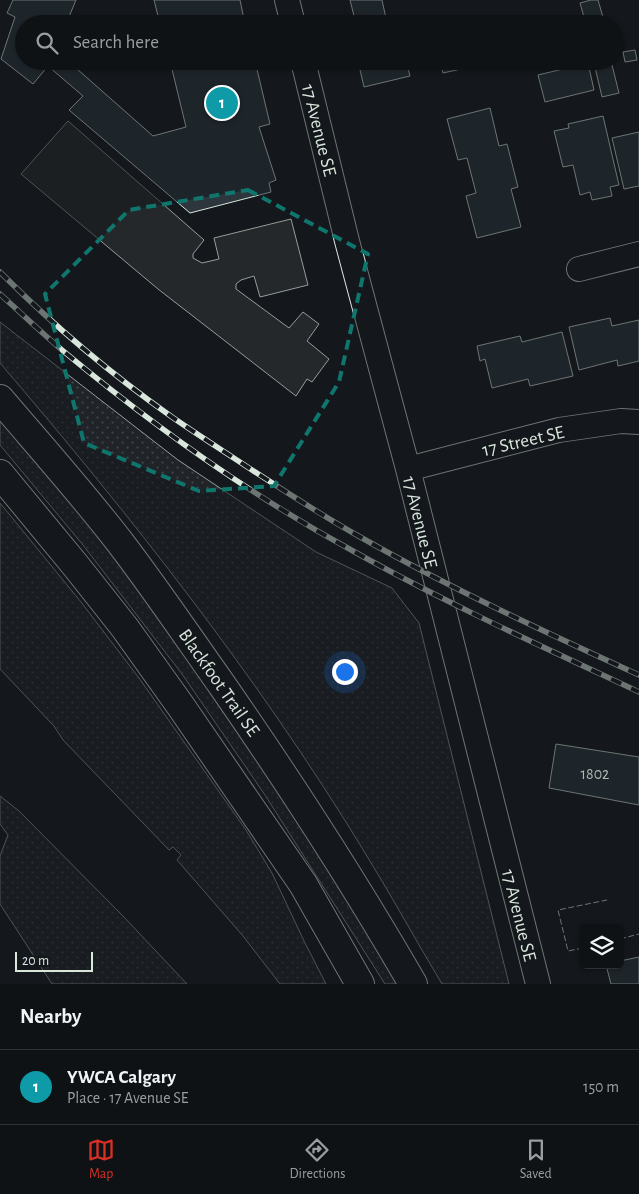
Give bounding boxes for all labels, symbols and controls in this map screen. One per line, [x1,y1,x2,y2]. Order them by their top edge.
search box [15,15,624,70]
icon: search [33,29,61,57]
text: Search here [73,33,159,52]
street label: 17 Avenue SE [298,82,339,178]
pin: 1 [206,84,238,122]
street label: 17 Street SE [480,423,566,460]
street label: 17 Avenue SE [399,474,440,570]
street label: Blackfoot Trail SE [175,626,263,740]
your location [332,659,358,685]
house number: 1802 [581,766,609,782]
street label: 17 Avenue SE [498,867,539,963]
map controls [579,924,624,969]
button: layers [579,924,624,969]
scale bar [15,949,92,972]
text: 20 m [22,954,49,968]
text: Nearby [20,1006,81,1027]
text: YWCA Calgary [67,1068,176,1087]
text: 1 [33,1079,39,1095]
text: 150 m [583,1079,619,1095]
text: Place · 17 Avenue SE [67,1090,189,1106]
tab: Map [87,1136,115,1183]
tab: Directions [290,1136,345,1183]
tab: Saved [520,1136,552,1183]

